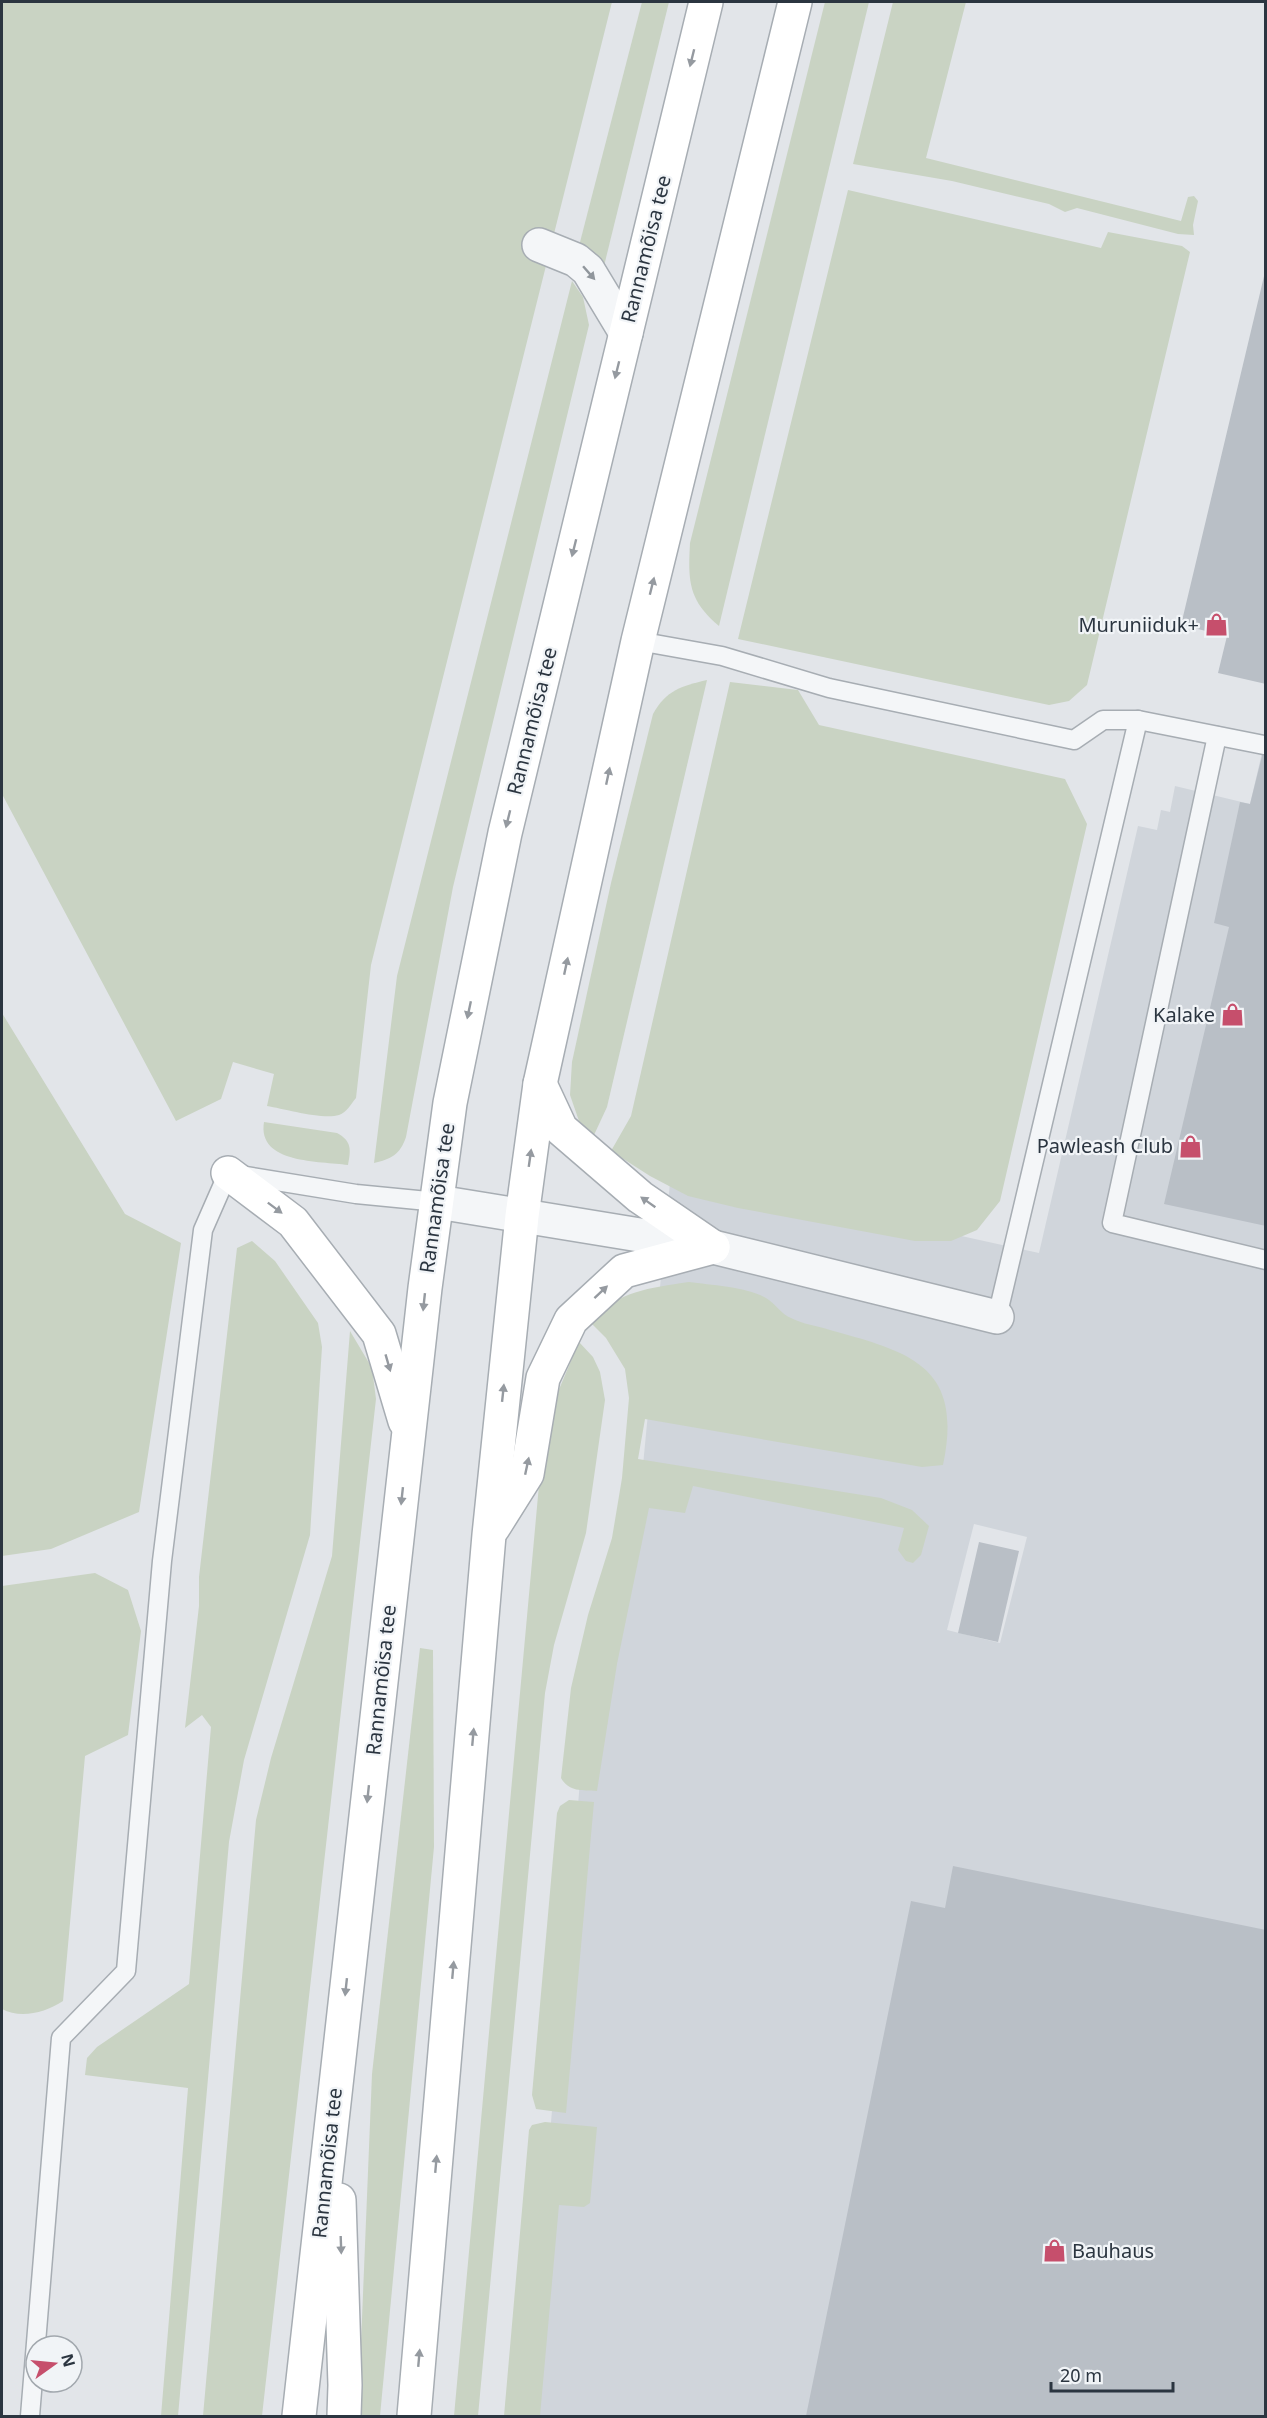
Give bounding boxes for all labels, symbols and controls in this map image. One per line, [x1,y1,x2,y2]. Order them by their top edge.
one-way arrow [686,49,696,68]
street label: Rannamõisa tee [614,172,677,326]
one-way arrow [582,265,595,281]
one-way arrow [611,361,621,380]
one-way arrow [568,538,578,557]
one-way arrow [647,577,657,595]
place label: Muruniiduk+ [1078,611,1199,638]
shop icon: Muruniiduk+ [1204,612,1230,638]
street label: Rannamõisa tee [500,644,563,798]
one-way arrow [604,767,614,785]
one-way arrow [503,810,513,828]
one-way arrow [562,957,572,976]
one-way arrow [464,1000,473,1019]
place label: Kalake [1153,1001,1215,1028]
shop icon: Kalake [1220,1002,1246,1028]
street label: Rannamõisa tee [413,1121,460,1275]
place label: Pawleash Club [1037,1132,1173,1159]
shop icon: Pawleash Club [1178,1133,1204,1159]
one-way arrow [525,1148,534,1167]
one-way arrow [640,1196,656,1208]
one-way arrow [266,1202,282,1214]
one-way arrow [593,1285,608,1299]
one-way arrow [419,1292,428,1311]
one-way arrow [384,1355,393,1373]
one-way arrow [498,1384,508,1403]
one-way arrow [523,1457,533,1475]
one-way arrow [397,1486,407,1505]
street label: Rannamõisa tee [359,1603,402,1757]
one-way arrow [468,1727,478,1746]
one-way arrow [363,1784,373,1803]
one-way arrow [448,1960,458,1979]
one-way arrow [341,1978,351,1997]
street label: Rannamõisa tee [305,2086,348,2240]
one-way arrow [431,2154,441,2173]
one-way arrow [336,2235,345,2254]
place label: Bauhaus [1072,2237,1154,2264]
shop icon: Bauhaus [1041,2238,1067,2264]
north arrow [24,2334,84,2394]
one-way arrow [414,2349,424,2368]
text: N [56,2351,81,2369]
scale bar [1051,2355,1172,2393]
text: 20 m [1060,2363,1102,2387]

